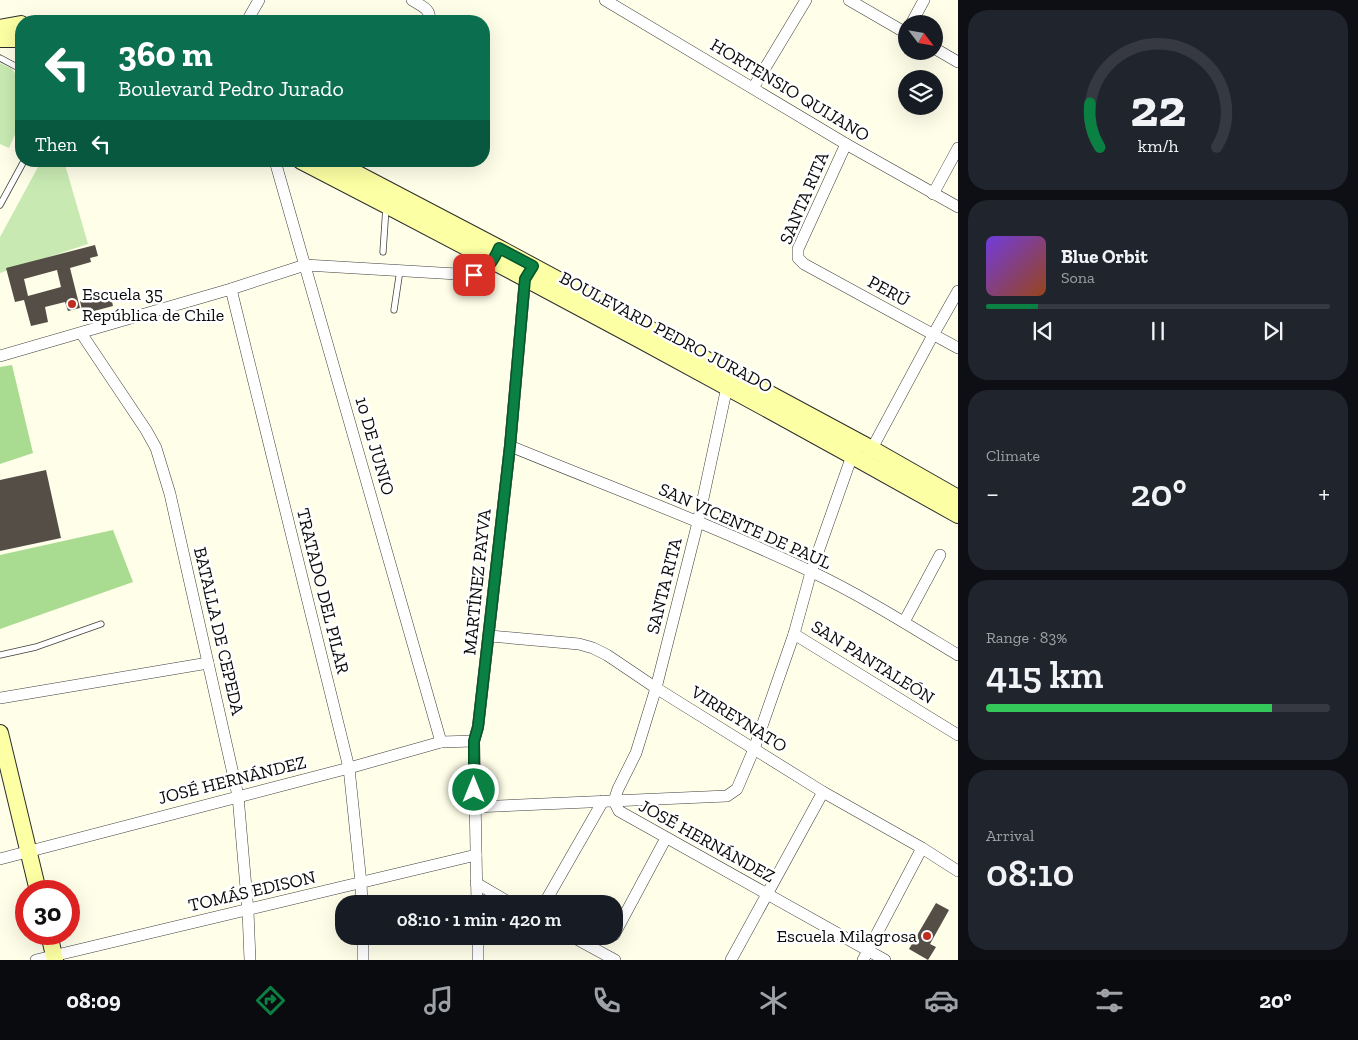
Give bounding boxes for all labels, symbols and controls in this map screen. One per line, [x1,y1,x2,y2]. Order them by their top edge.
north arrow [898,15,942,60]
map controls [898,15,943,115]
text: 360 m [118,33,213,75]
street label: HORTENSIO QUIJANO [706,34,874,146]
icon: left [35,35,100,100]
button: layers [898,70,943,115]
text: Boulevard Pedro Jurado [118,75,344,102]
text: 22 [1130,77,1186,139]
icon: left [87,130,115,158]
text: Then [35,133,77,156]
text: km/h [1138,135,1178,157]
street label: SANTA RITA [775,148,833,248]
text: Blue Orbit [1061,245,1148,268]
pin [453,254,495,296]
icon: arrive [460,261,488,289]
street label: BOULEVARD PEDRO JURADO [556,266,776,398]
text: Sona [1061,268,1095,287]
street label: PERÚ [864,271,914,311]
place label: Escuela 35 República de Chile [82,283,224,326]
marker: Escuela 35 República de Chile [66,298,78,310]
icon: previous [1029,317,1057,345]
icon: pause [1144,317,1172,345]
icon: next [1259,317,1287,345]
street label: 10 DE JUNIO [350,394,400,498]
text: Climate [986,446,1040,465]
text: 20° [1131,470,1187,516]
text: − [986,477,999,510]
text: + [1318,477,1330,510]
street label: SAN VICENTE DE PAUL [655,478,835,574]
street label: TRATADO DEL PILAR [292,506,354,676]
street label: MARTÍNEZ PAYVA [458,508,496,656]
street label: SANTA RITA [641,535,687,636]
street label: BATALLA DE CEPEDA [189,545,249,717]
street label: SAN PANTALEÓN [807,615,939,709]
text: Range · 83% [986,628,1067,647]
text: 415 km [986,652,1103,698]
street label: VIRREYNATO [686,680,791,757]
street label: JOSÉ HERNÁNDEZ [156,751,308,809]
position arrow [447,763,499,815]
street label: JOSÉ HERNÁNDEZ [635,795,779,887]
text: Arrival [986,826,1034,845]
text: 08:10 [986,850,1074,896]
street label: TOMÁS EDISON [186,866,318,916]
speed limit sign: 30 [15,880,80,945]
text: 08:10 · 1 min · 420 m [397,908,561,931]
place label: Escuela Milagrosa [776,925,917,947]
marker: Escuela Milagrosa [921,930,933,942]
icon: directions [253,983,288,1018]
icon: music [421,983,456,1018]
icon: phone [589,983,624,1018]
icon: climate [756,983,791,1018]
icon: car [924,983,959,1018]
icon: filters [1092,983,1127,1018]
text: 08:09 [66,987,121,1014]
text: 20° [1259,987,1292,1014]

